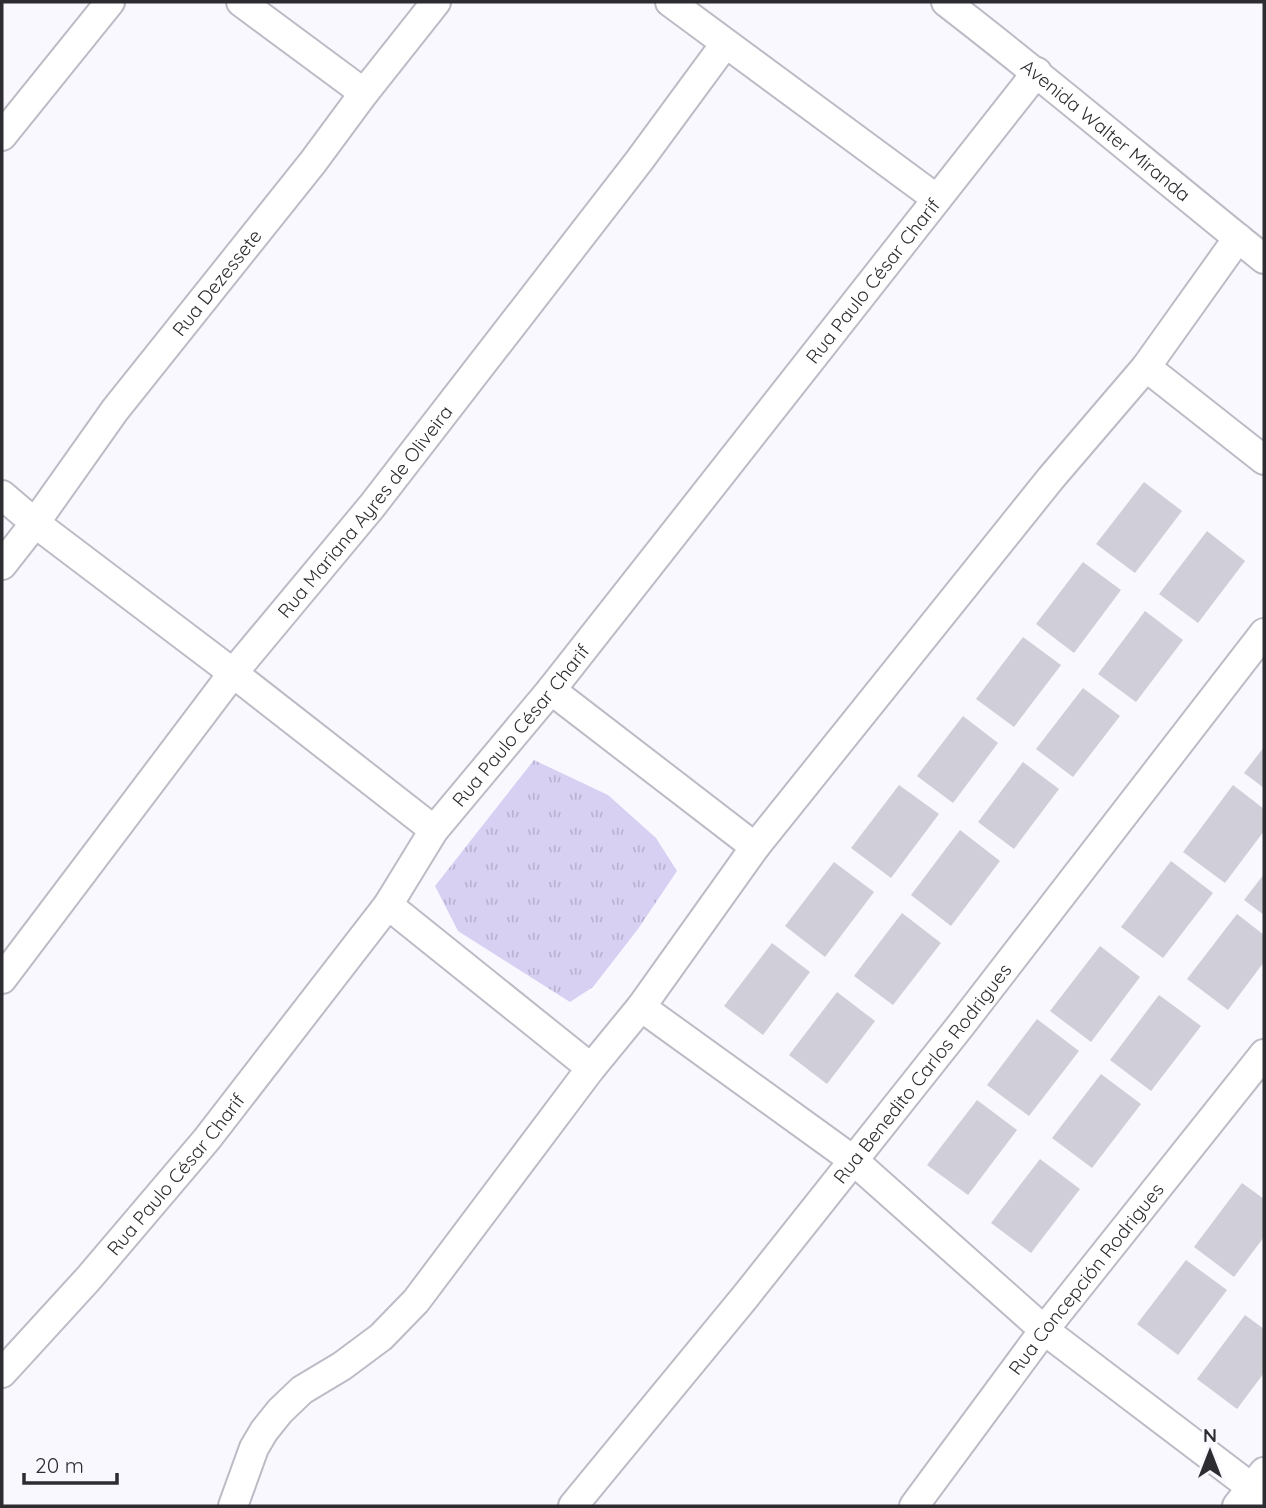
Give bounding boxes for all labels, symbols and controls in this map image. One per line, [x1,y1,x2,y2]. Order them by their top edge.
street label: Avenida Walter Miranda [1016,54,1196,207]
street label: Rua Paulo César Charif [800,193,945,368]
street label: Rua Dezessete [167,224,267,341]
street label: Rua Mariana Ayres de Oliveira [272,400,458,623]
street label: Rua Paulo César Charif [447,639,595,811]
street label: Rua Benedito Carlos Rodrigues [828,958,1016,1188]
street label: Rua Paulo César Charif [101,1088,250,1260]
street label: Rua Concepción Rodrigues [1003,1178,1169,1380]
north arrow [1175,1417,1245,1487]
text: N [1203,1423,1217,1447]
scale bar [24,1442,117,1486]
text: 20 m [35,1452,84,1478]

